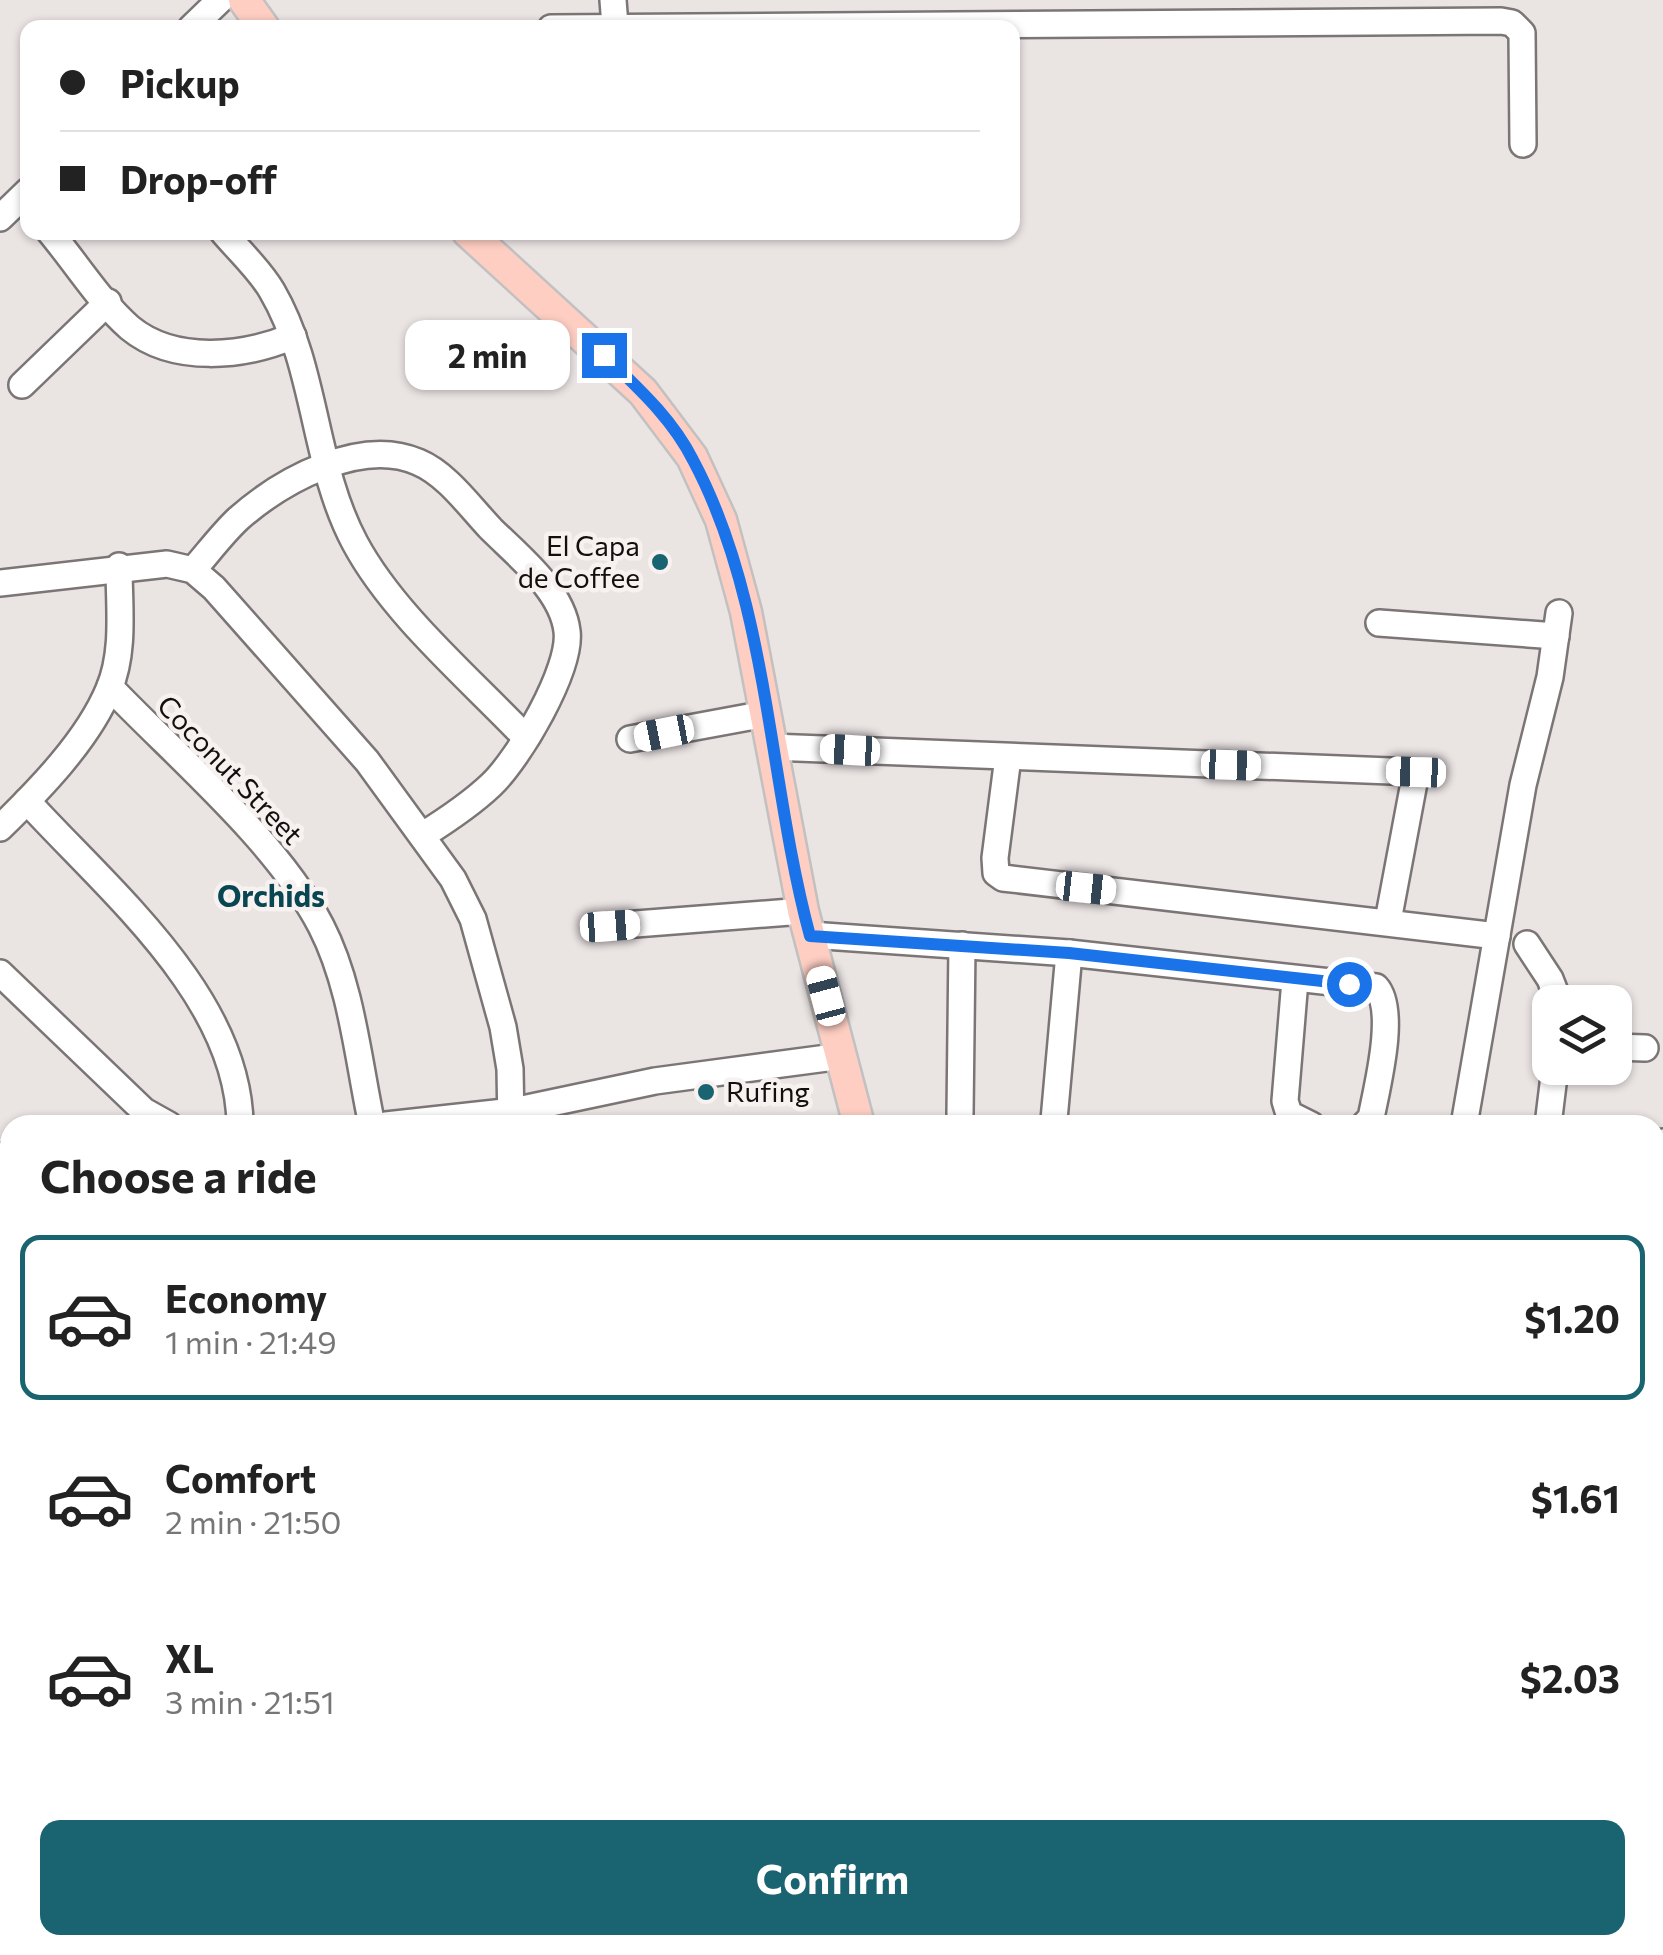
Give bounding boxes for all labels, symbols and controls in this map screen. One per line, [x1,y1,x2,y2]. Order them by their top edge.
text: Pickup [120,59,240,106]
text: Drop-off [120,155,277,202]
callout: 2 min [404,320,569,390]
route end [582,333,627,378]
text: 2 min [448,335,527,375]
place label: El Capa de Coffee [518,528,640,594]
marker: El Capa de Coffee [649,551,671,573]
street label: Coconut Street [151,688,310,851]
car [632,713,696,753]
car [819,733,881,767]
car [1200,749,1262,781]
car [1385,756,1447,788]
car [1055,870,1117,906]
district label: Orchids [217,876,325,913]
car [579,909,641,943]
route start [1327,962,1372,1007]
car [804,963,848,1029]
map controls [1532,985,1632,1085]
button: layers [1532,985,1632,1085]
place label: Rufing [726,1074,810,1108]
marker: Rufing [695,1081,717,1103]
text: Choose a ride [40,1147,317,1202]
icon: car [45,1273,135,1363]
text: Economy [165,1274,327,1321]
text: $1.20 [1524,1294,1620,1341]
text: 1 min · 21:49 [165,1321,337,1361]
icon: car [45,1453,135,1543]
text: Comfort [165,1454,316,1501]
text: $1.61 [1531,1474,1620,1521]
text: 2 min · 21:50 [165,1501,341,1541]
icon: car [45,1633,135,1723]
text: XL [165,1634,214,1681]
text: $2.03 [1520,1654,1620,1701]
text: 3 min · 21:51 [165,1681,335,1721]
button: Confirm [40,1820,1625,1935]

